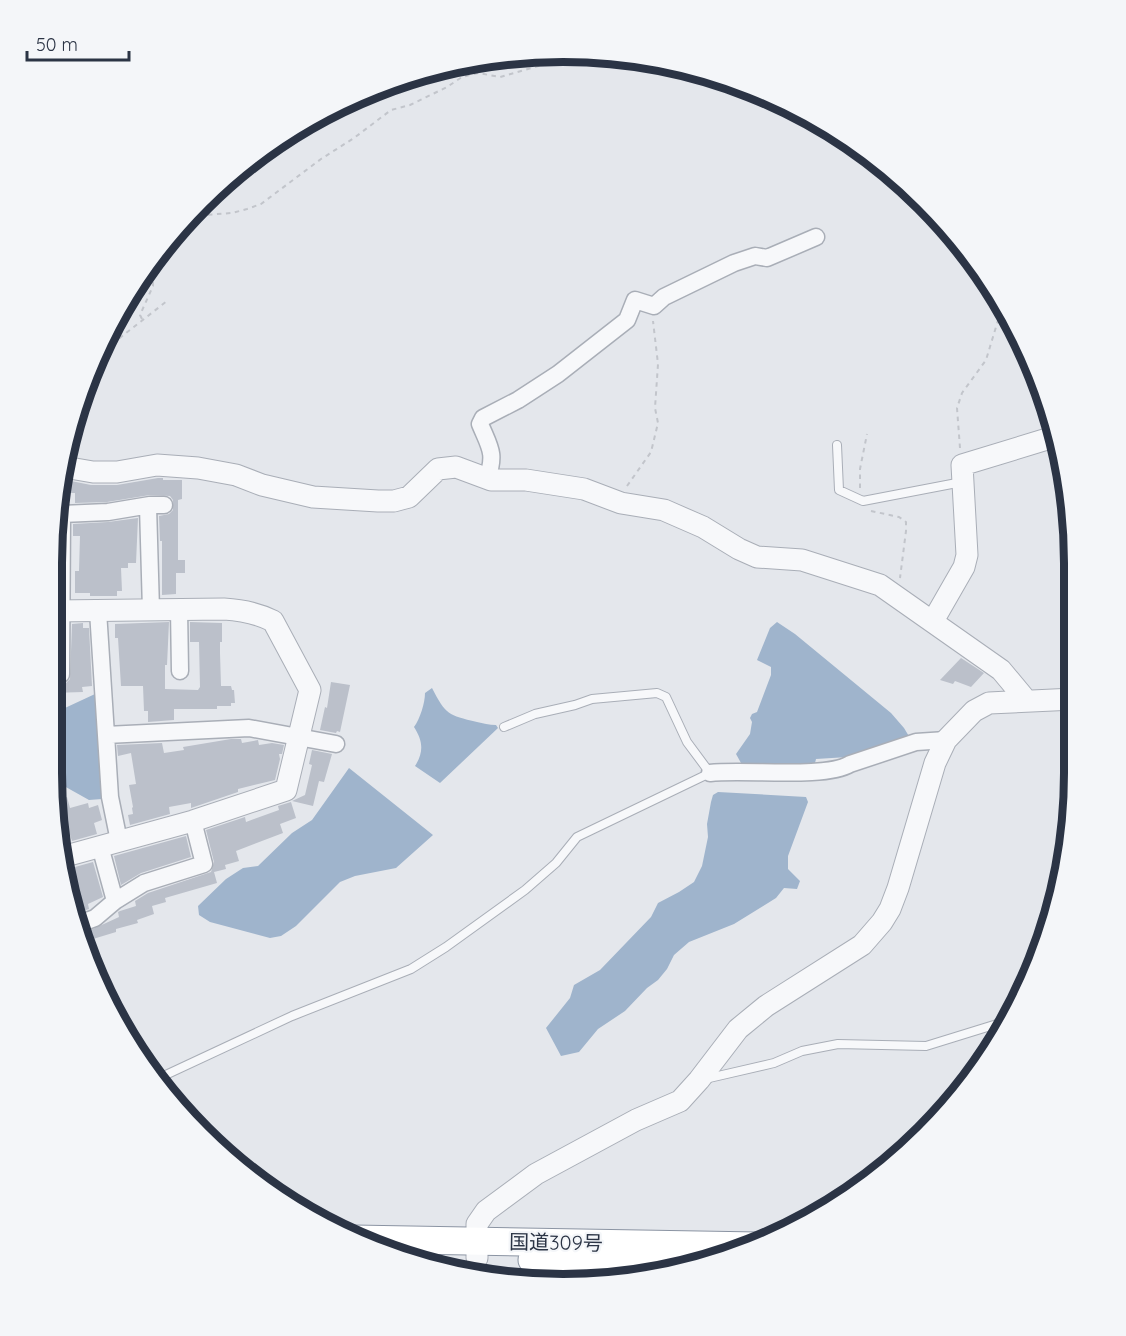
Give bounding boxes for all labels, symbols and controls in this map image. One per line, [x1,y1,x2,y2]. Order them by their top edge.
scale bar [27,24,129,62]
text: 50 m [36,33,78,56]
street label: 国道309号 [509,1229,603,1255]

